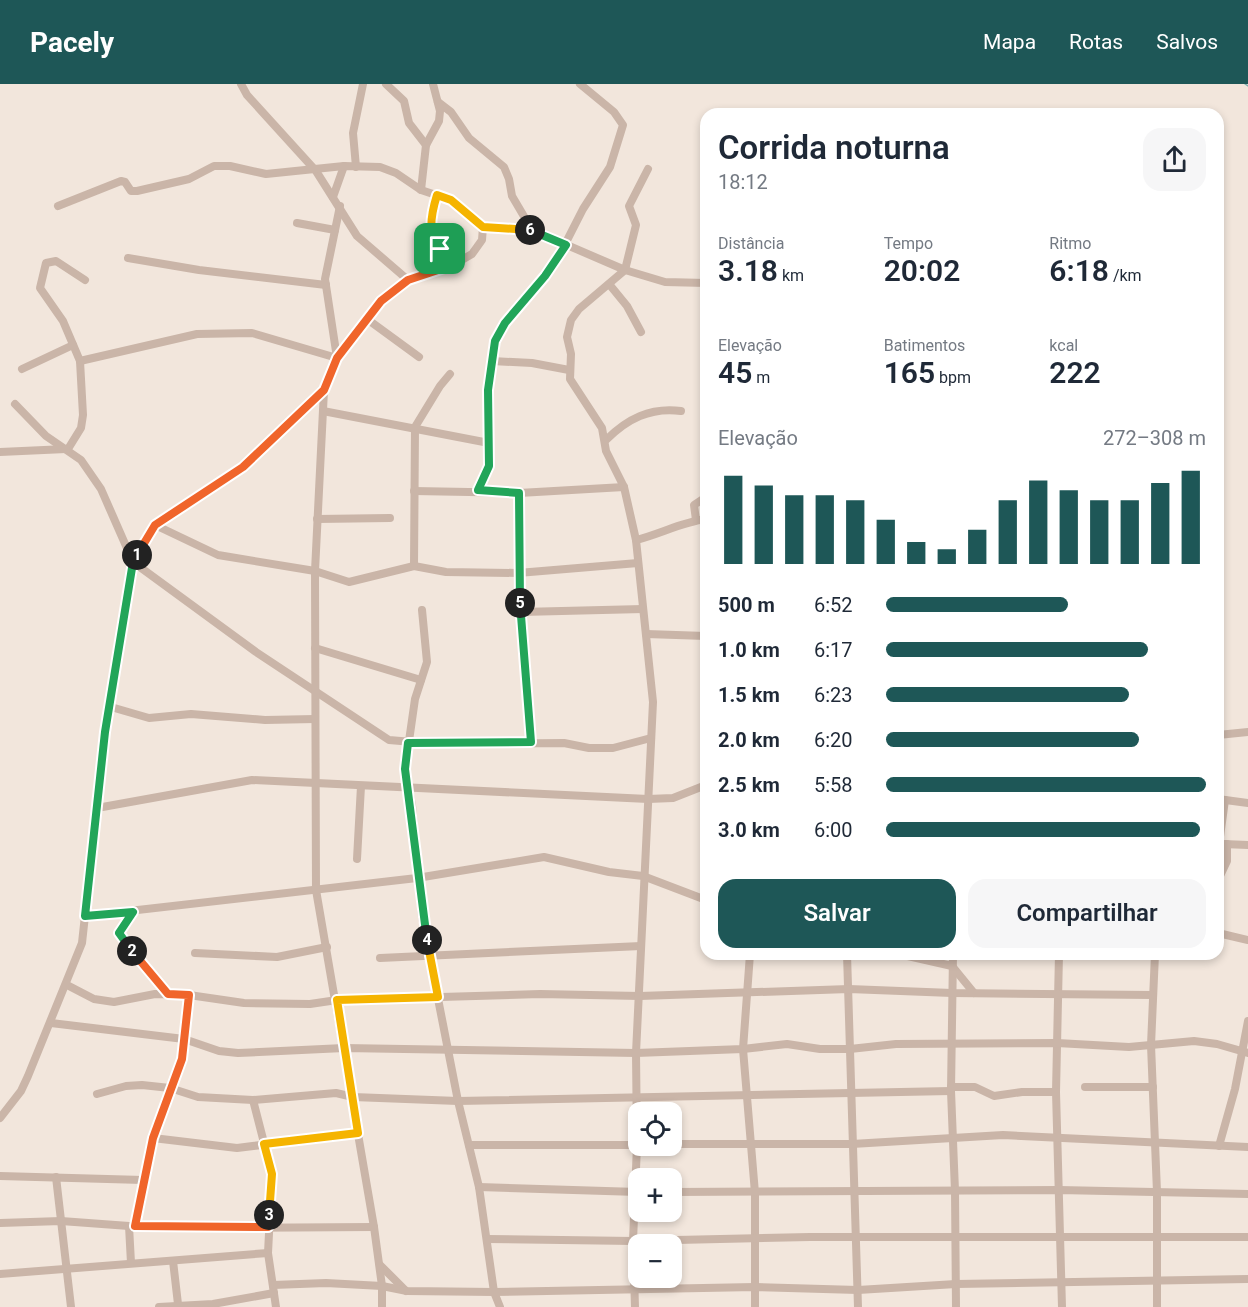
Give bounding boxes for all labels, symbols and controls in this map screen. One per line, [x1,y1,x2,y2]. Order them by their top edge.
text: Pacely [30,26,114,59]
text: Mapa [983,30,1036,54]
text: Rotas [1069,30,1123,54]
text: Salvos [1156,30,1218,54]
text: Corrida noturna [718,128,950,167]
button: share [1143,128,1206,191]
text: 18:12 [718,170,768,194]
pin: 6 [515,215,545,245]
text: 6 [525,220,535,239]
pin [414,223,465,274]
icon: arrive [423,232,456,265]
text: Distância [718,234,784,253]
text: Tempo [884,234,933,253]
text: Ritmo [1049,234,1091,253]
text: 3.18 [718,253,778,288]
text: 20:02 [884,253,960,288]
text: 6:18 [1049,253,1109,288]
text: km [778,266,804,285]
text: /km [1109,266,1142,285]
text: Elevação [718,336,782,355]
text: Batimentos [884,336,965,355]
text: kcal [1049,336,1078,355]
text: 45 [718,355,752,390]
text: 165 [884,355,935,390]
text: 222 [1049,355,1101,390]
text: m [752,368,770,387]
text: bpm [935,368,971,387]
text: Elevação [718,426,798,450]
text: 272–308 m [1103,426,1206,450]
pin: 1 [122,540,152,570]
text: 1 [132,545,142,564]
pin: 5 [505,588,535,618]
text: 5 [515,593,525,612]
text: 500 m [718,593,775,617]
text: 6:52 [814,593,853,617]
text: 1.0 km [718,638,780,662]
text: 6:17 [814,638,853,662]
text: 1.5 km [718,683,780,707]
text: 6:23 [814,683,853,707]
text: 2.0 km [718,728,780,752]
text: 6:20 [814,728,853,752]
text: 2.5 km [718,773,780,797]
text: 5:58 [814,773,853,797]
text: 3.0 km [718,818,780,842]
text: 6:00 [814,818,853,842]
button: Salvar [718,879,956,948]
button: Compartilhar [968,879,1206,948]
pin: 4 [412,925,442,955]
text: 4 [422,930,432,949]
pin: 2 [117,936,147,966]
text: 2 [127,941,137,960]
map controls [628,1102,682,1288]
button: locate [628,1102,682,1156]
button: + [628,1168,682,1222]
pin: 3 [254,1200,284,1230]
text: 3 [264,1205,274,1224]
button: − [628,1234,682,1288]

